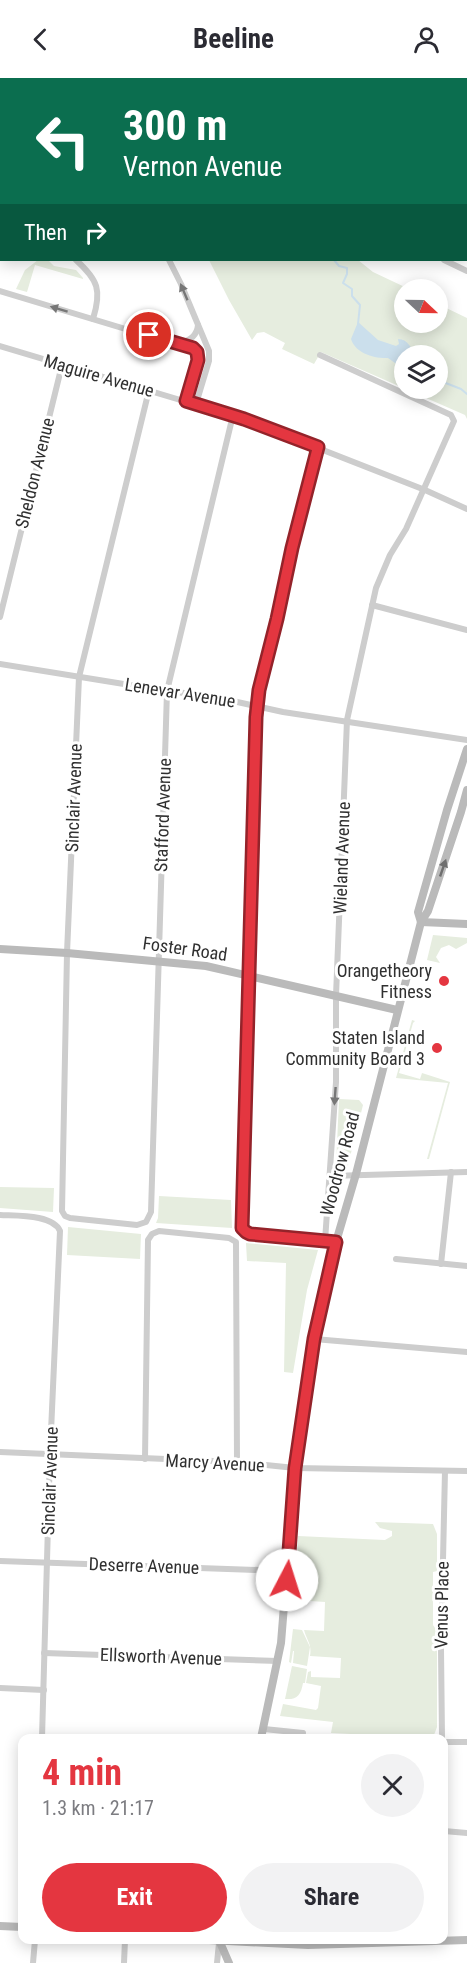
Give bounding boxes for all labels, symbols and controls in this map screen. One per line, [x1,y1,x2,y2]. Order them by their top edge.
icon: back [24,23,57,56]
text: Beeline [193,23,274,55]
icon: person [410,23,443,56]
text: 300 m [123,101,228,150]
icon: left [24,102,102,180]
text: Vernon Avenue [123,151,282,183]
icon: right [79,216,112,249]
text: Then [24,220,67,245]
north arrow [394,279,448,333]
map controls [394,279,448,399]
one-way arrow [179,282,189,300]
one-way arrow [50,304,68,313]
pin [123,309,174,360]
icon: arrive [132,318,165,351]
button: layers [394,345,448,399]
street label: Maguire Avenue [42,350,157,401]
street label: Sheldon Avenue [11,415,58,530]
street label: Lenevar Avenue [123,673,237,712]
street label: Sinclair Avenue [61,743,86,853]
street label: Stafford Avenue [150,758,175,872]
street label: Wieland Avenue [329,801,354,915]
one-way arrow [438,859,448,877]
street label: Foster Road [141,932,229,965]
place label: Orangetheory Fitness [337,960,432,1002]
marker: Orangetheory Fitness [437,974,451,988]
place label: Staten Island Community Board 3 [285,1027,425,1069]
marker: Staten Island Community Board 3 [430,1041,444,1055]
one-way arrow [330,1087,340,1106]
street label: Woodrow Road [316,1110,363,1218]
street label: Sinclair Avenue [37,1426,62,1536]
street label: Marcy Avenue [165,1449,265,1476]
position arrow [255,1548,319,1612]
street label: Deserre Avenue [88,1553,200,1578]
street label: Venus Place [430,1561,453,1649]
street label: Ellsworth Avenue [100,1644,222,1669]
text: 4 min [42,1752,122,1794]
button: close [361,1754,424,1817]
text: 1.3 km · 21:17 [42,1796,154,1820]
button: Exit [42,1863,227,1932]
button: Share [239,1863,424,1932]

